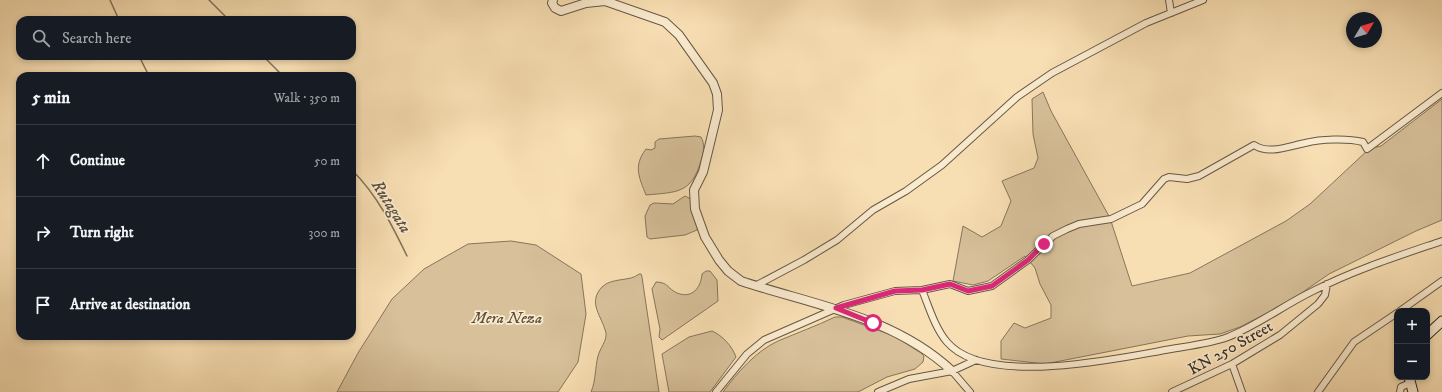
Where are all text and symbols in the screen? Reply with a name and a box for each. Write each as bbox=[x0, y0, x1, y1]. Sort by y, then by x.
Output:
north arrow bbox=[1346, 12, 1382, 48]
search box bbox=[16, 16, 356, 60]
icon: search bbox=[30, 27, 52, 49]
text: Search here bbox=[62, 29, 131, 48]
text: 5 min bbox=[32, 87, 70, 109]
text: Walk · 350 m bbox=[273, 90, 340, 106]
icon: ahead bbox=[32, 150, 54, 172]
text: Continue bbox=[70, 151, 125, 170]
text: 50 m bbox=[314, 153, 340, 169]
water label: Rutagata bbox=[366, 175, 416, 237]
icon: right bbox=[32, 222, 54, 244]
text: Turn right bbox=[70, 223, 133, 242]
text: 300 m bbox=[309, 225, 340, 241]
route end bbox=[1035, 235, 1053, 253]
icon: arrive bbox=[32, 294, 54, 316]
text: Arrive at destination bbox=[70, 295, 190, 314]
park label: Mera Neza bbox=[471, 308, 542, 328]
map controls bbox=[1394, 308, 1430, 380]
button: + bbox=[1394, 308, 1430, 344]
route start bbox=[864, 314, 882, 332]
street label: KN 250 Street bbox=[1185, 316, 1276, 379]
button: − bbox=[1394, 344, 1430, 380]

